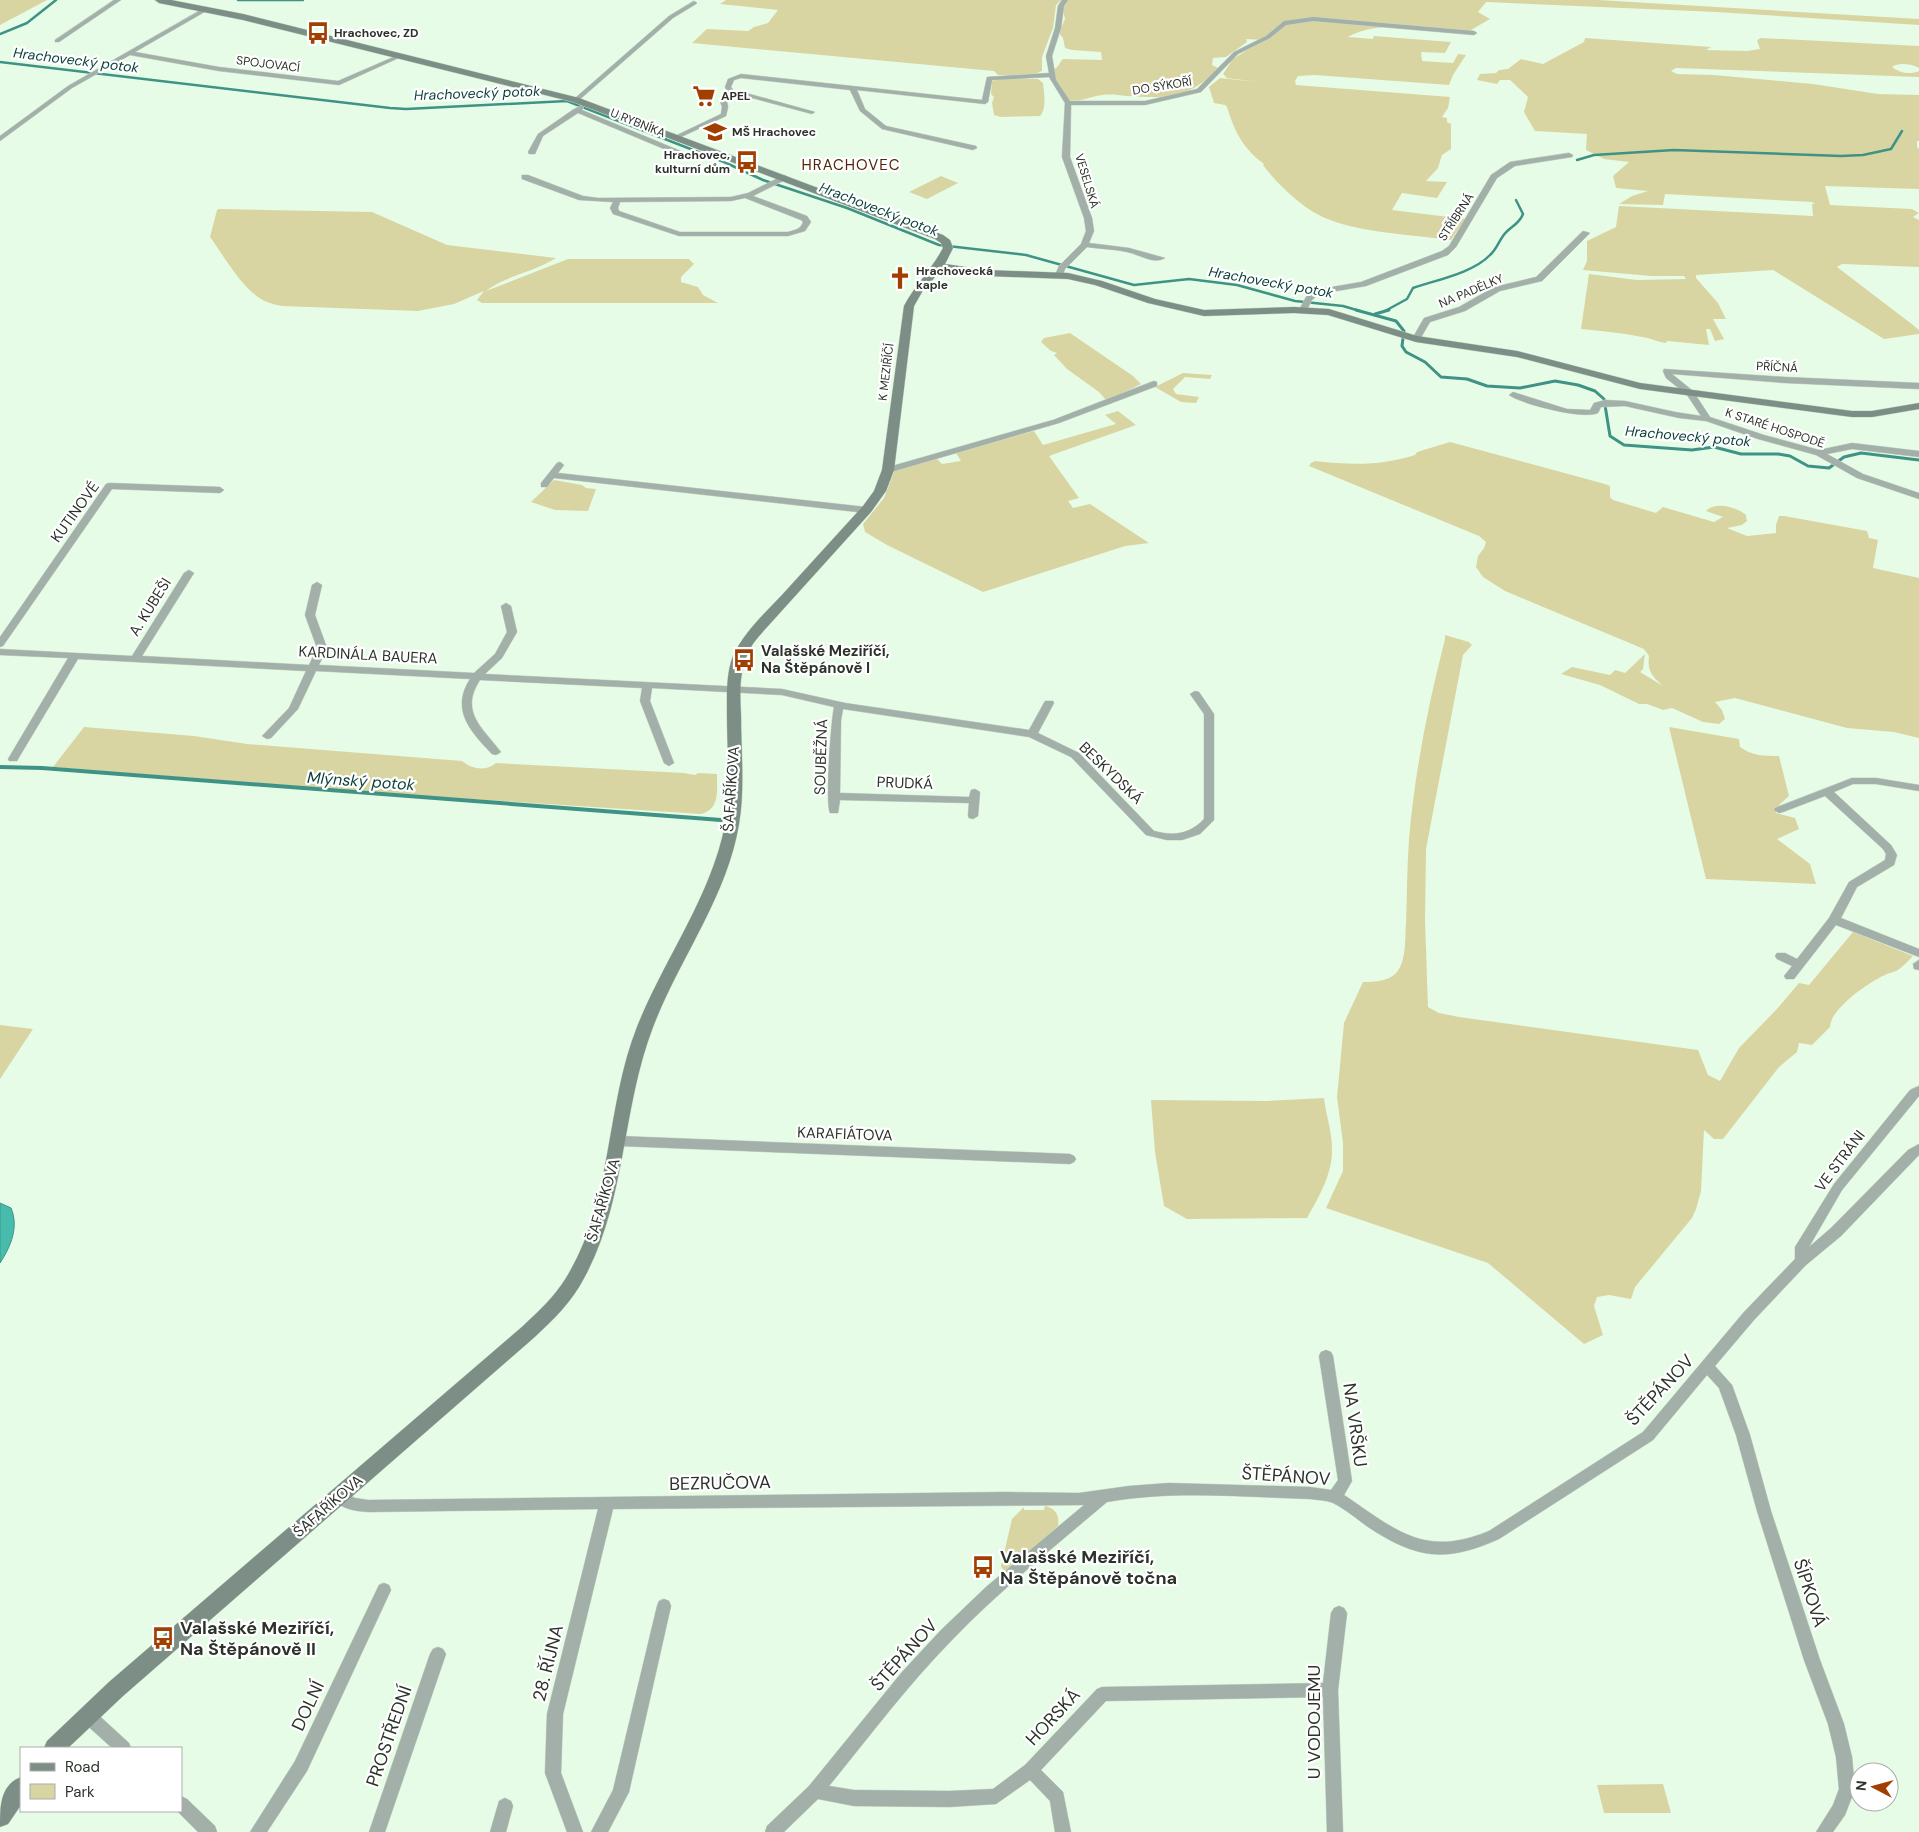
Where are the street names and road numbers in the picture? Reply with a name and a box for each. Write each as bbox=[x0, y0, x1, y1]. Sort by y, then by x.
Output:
street label: SPOJOVACÍ bbox=[235, 52, 301, 76]
street label: DO SÝKOŘÍ bbox=[1131, 73, 1193, 99]
street label: U RYBNÍKA bbox=[608, 105, 668, 141]
street label: VESELSKÁ bbox=[1071, 152, 1103, 210]
street label: STŘÍBRNÁ bbox=[1435, 190, 1477, 244]
street label: NA PADĚLKY bbox=[1436, 270, 1506, 312]
street label: K MEZIŘÍČÍ bbox=[875, 342, 897, 402]
street label: PŘÍČNÁ bbox=[1756, 358, 1798, 376]
street label: K STARÉ HOSPODĚ bbox=[1723, 404, 1827, 452]
street label: KUTINOVÉ bbox=[46, 478, 104, 546]
street label: A. KUBEŠI bbox=[124, 574, 176, 640]
street label: KARDINÁLA BAUERA bbox=[298, 641, 438, 669]
street label: SOUBĚŽNÁ bbox=[810, 719, 832, 795]
street label: BESKYDSKÁ bbox=[1075, 738, 1147, 809]
street label: ŠAFAŘÍKOVA bbox=[718, 745, 744, 833]
street label: PRUDKÁ bbox=[876, 772, 934, 794]
street label: KARAFIÁTOVA bbox=[797, 1122, 893, 1146]
street label: VE STRÁNI bbox=[1810, 1126, 1870, 1196]
street label: ŠAFAŘÍKOVA bbox=[582, 1156, 624, 1244]
street label: ŠTĚPÁNOV bbox=[1621, 1349, 1699, 1431]
street label: NA VRŠKU bbox=[1337, 1381, 1373, 1469]
street label: ŠTĚPÁNOV bbox=[1241, 1461, 1331, 1491]
street label: ŠAFAŘÍKOVA bbox=[289, 1470, 367, 1542]
street label: BEZRUČOVA bbox=[669, 1470, 771, 1496]
street label: ŠÍPKOVÁ bbox=[1788, 1556, 1832, 1630]
street label: ŠTĚPÁNOV bbox=[865, 1614, 943, 1696]
street label: 28. ŘÍJNA bbox=[527, 1622, 569, 1704]
street label: U VODOJEMU bbox=[1302, 1665, 1326, 1779]
street label: DOLNÍ bbox=[286, 1676, 330, 1735]
street label: PROSTŘEDNÍ bbox=[361, 1682, 418, 1790]
street label: HORSKÁ bbox=[1020, 1683, 1086, 1751]

